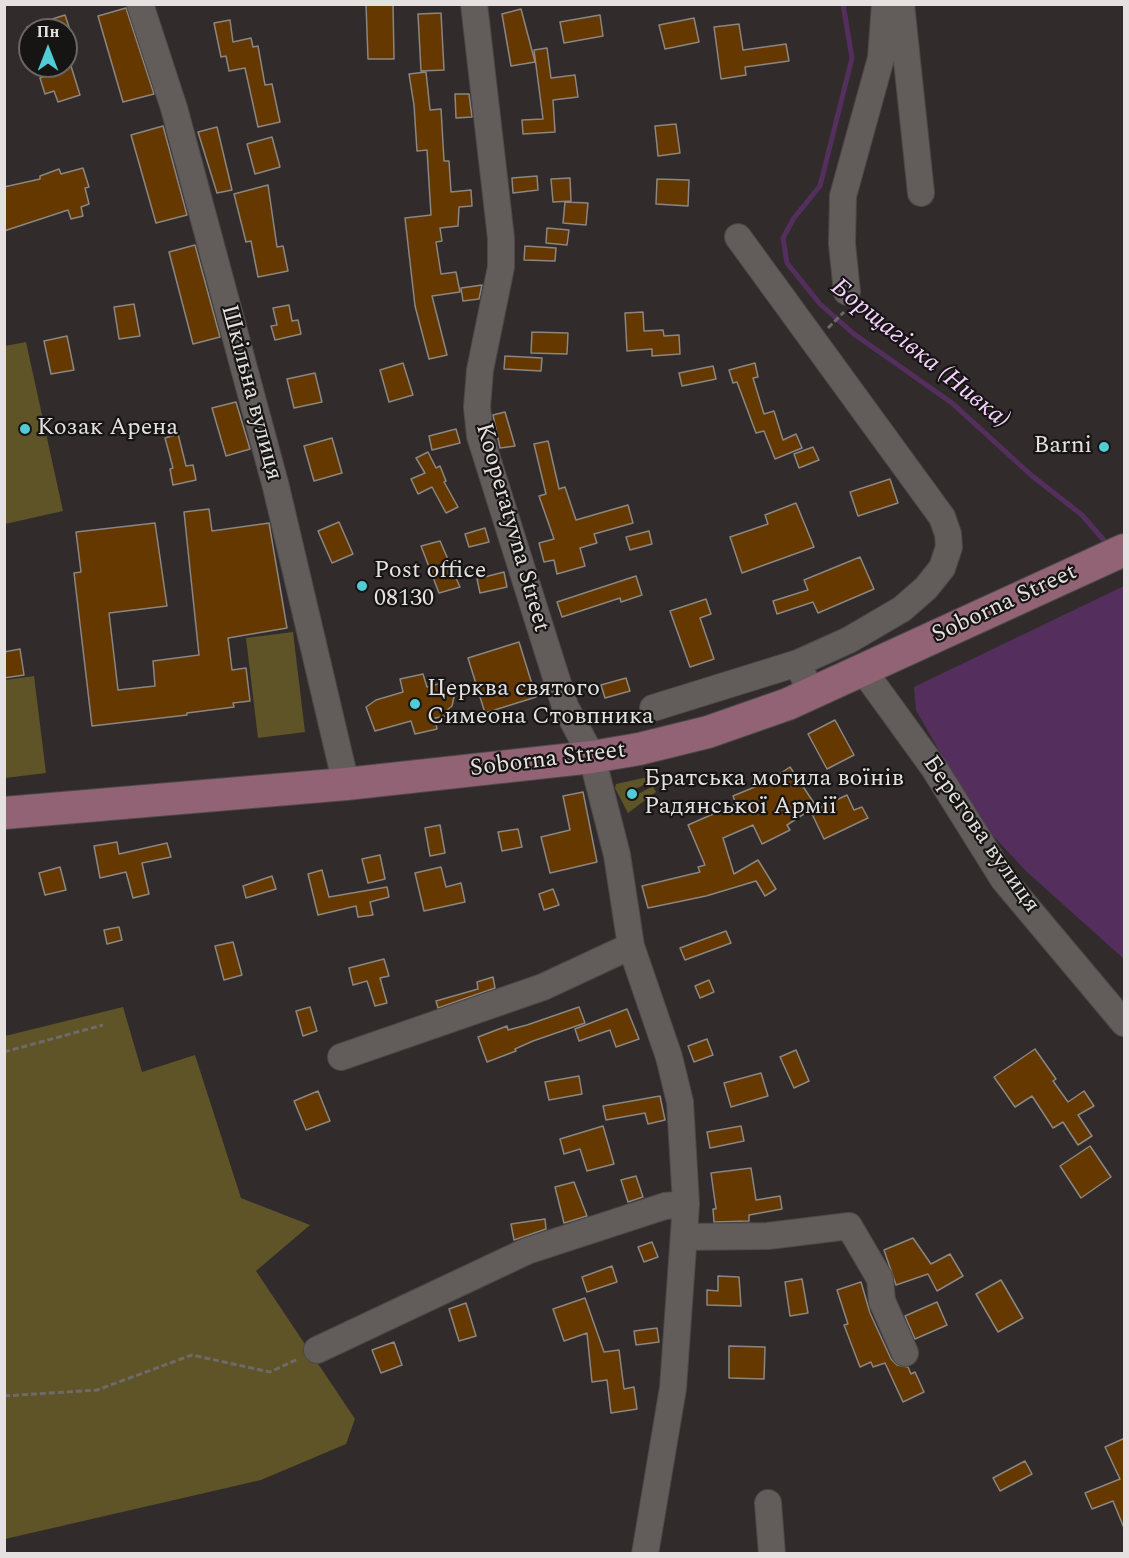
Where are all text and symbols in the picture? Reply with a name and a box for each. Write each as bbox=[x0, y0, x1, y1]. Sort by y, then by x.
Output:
north arrow bbox=[18, 18, 78, 78]
text: Пн bbox=[36, 20, 60, 44]
water label: Борщагівка (Нивка) bbox=[823, 273, 1015, 437]
street label: Шкільна вулиця bbox=[213, 302, 287, 484]
place label: Козак Арена bbox=[37, 415, 178, 443]
street label: Kooperatyvna Street bbox=[467, 420, 555, 636]
marker: Козак Арена bbox=[18, 422, 32, 436]
place label: Barni bbox=[1034, 433, 1092, 461]
marker: Barni bbox=[1097, 440, 1111, 454]
place label: Post office 08130 bbox=[374, 558, 486, 614]
street label: Soborna Street bbox=[928, 559, 1082, 651]
marker: Post office 08130 bbox=[355, 579, 369, 593]
place label: Церква святого Симеона Стовпника bbox=[427, 676, 654, 732]
marker: Церква святого Симеона Стовпника bbox=[408, 697, 422, 711]
street label: Soborna Street bbox=[468, 737, 628, 785]
street label: Берегова вулиця bbox=[915, 751, 1045, 919]
place label: Братська могила воїнів Радянської Армії bbox=[644, 766, 904, 822]
marker: Братська могила воїнів Радянської Армії bbox=[625, 787, 639, 801]

